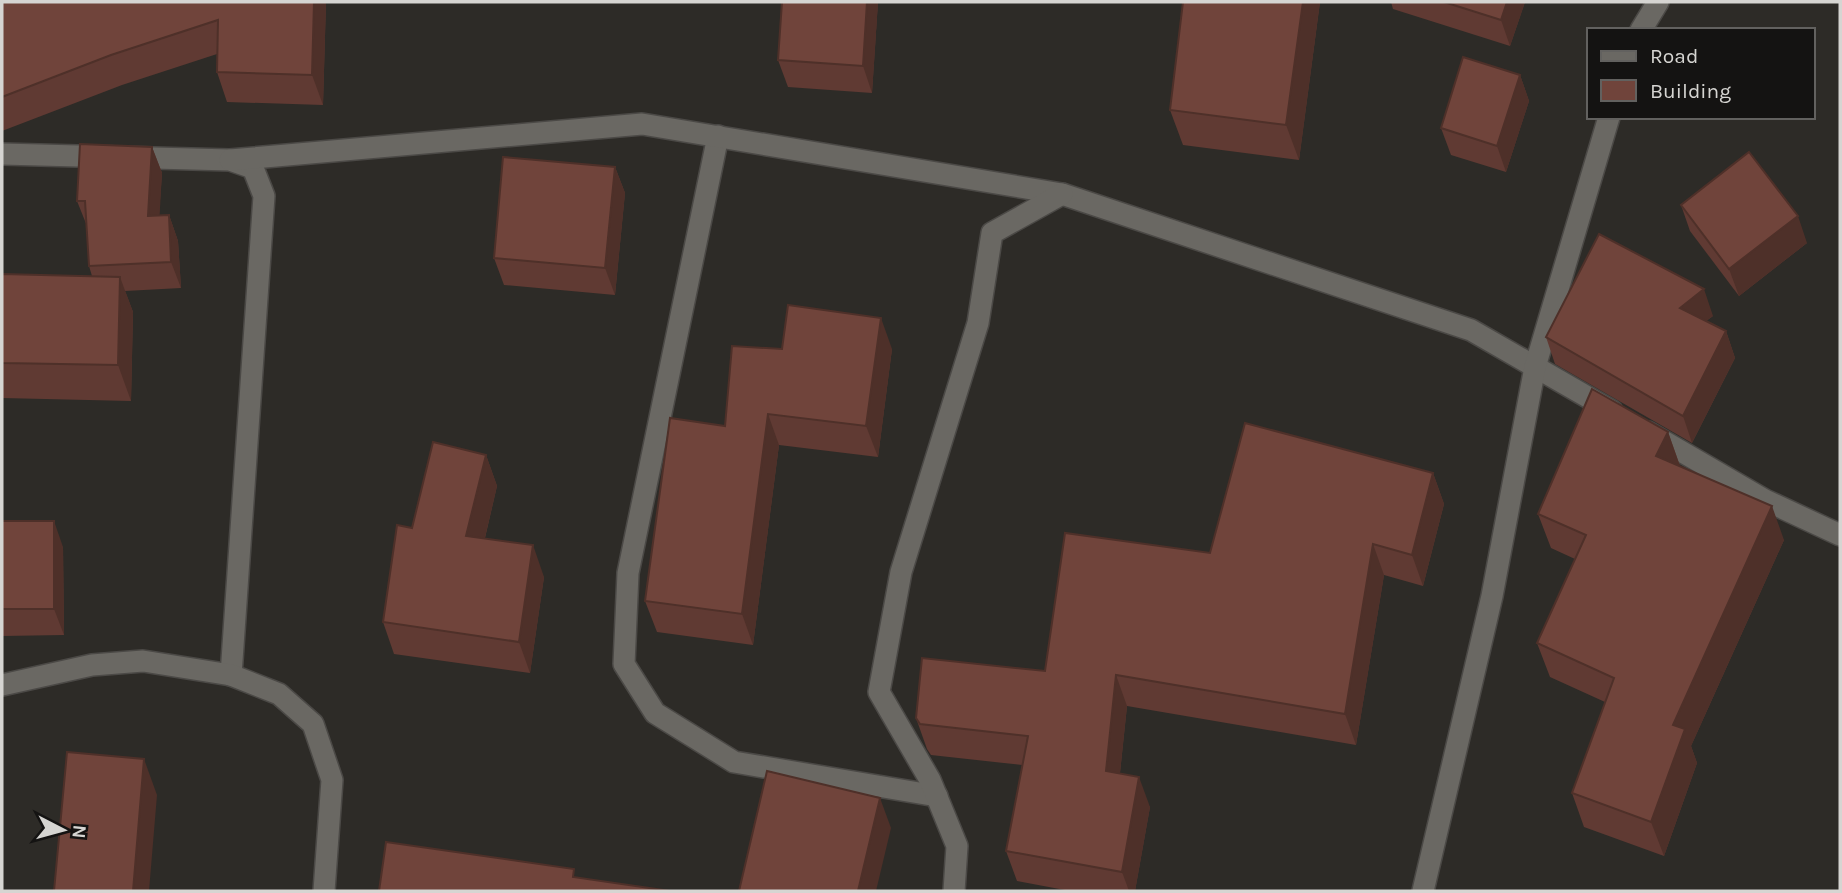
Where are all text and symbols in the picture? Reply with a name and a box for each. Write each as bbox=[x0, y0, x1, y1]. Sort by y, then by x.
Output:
legend bbox=[1587, 28, 1814, 119]
text: Road bbox=[1650, 44, 1698, 68]
text: Building bbox=[1650, 79, 1731, 103]
north arrow bbox=[28, 795, 98, 865]
text: N bbox=[67, 824, 91, 840]

